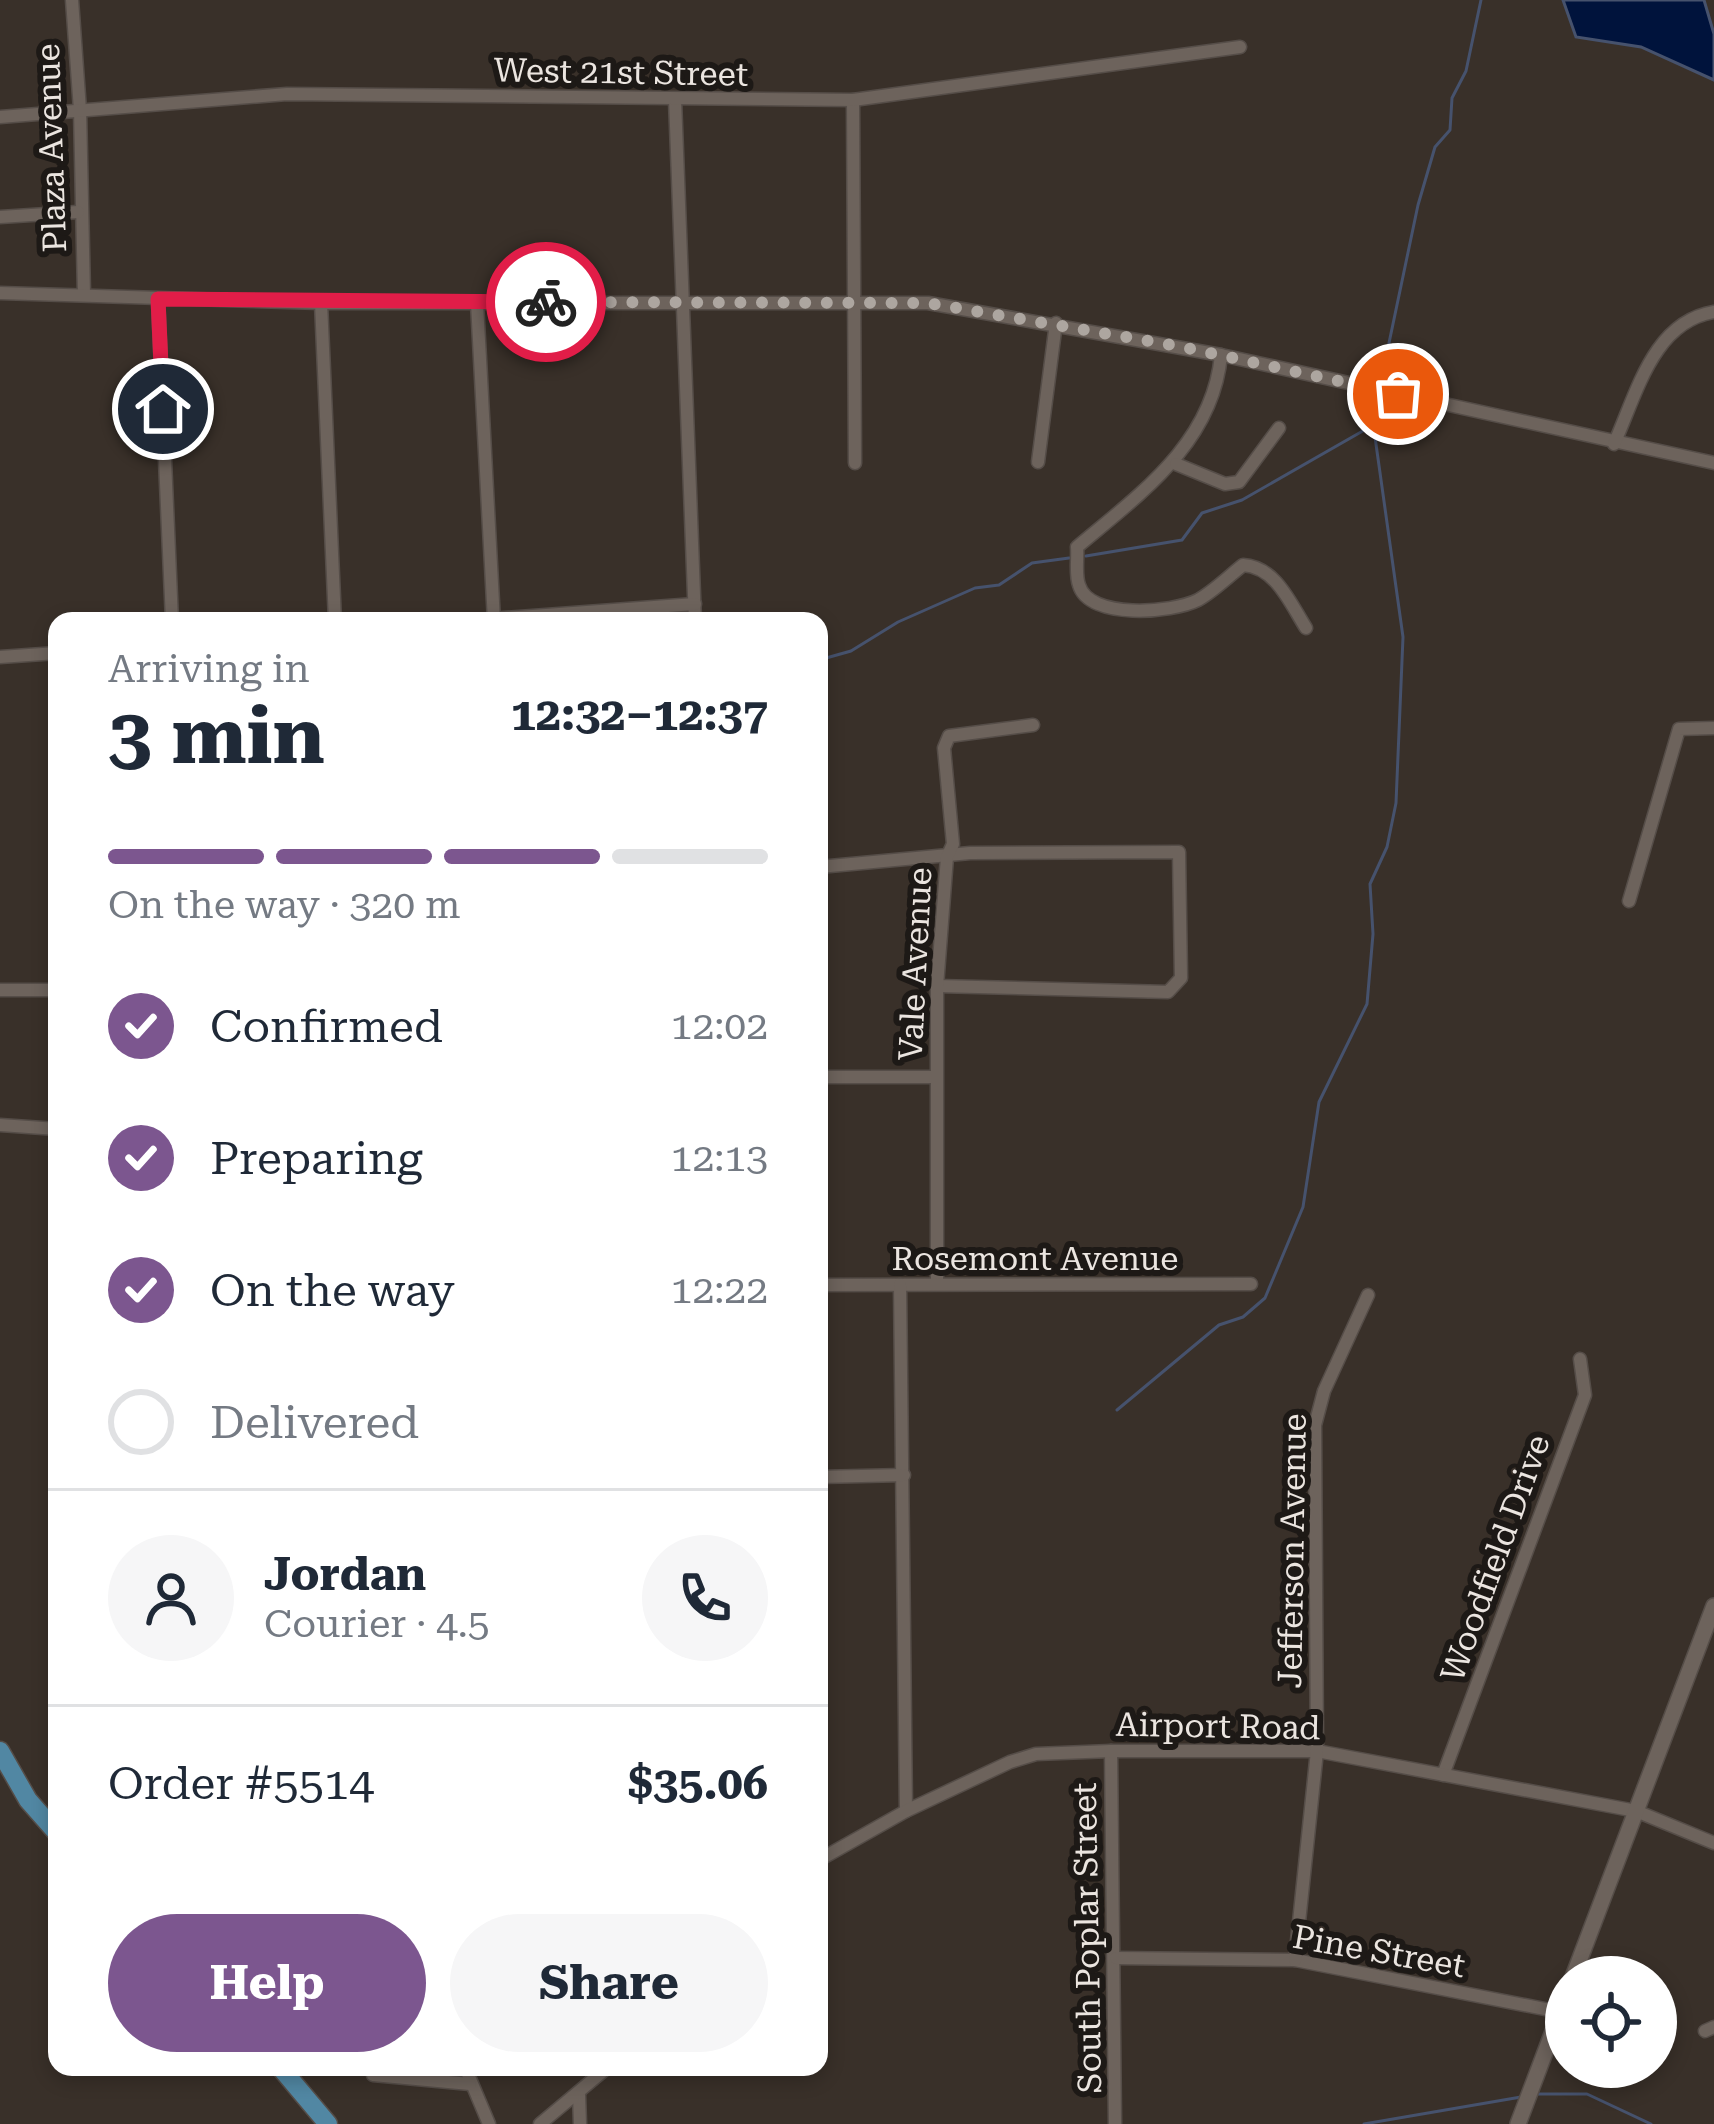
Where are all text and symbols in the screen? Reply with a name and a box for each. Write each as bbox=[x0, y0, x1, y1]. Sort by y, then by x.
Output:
street label: Plaza Avenue bbox=[28, 43, 74, 253]
street label: West 21st Street bbox=[493, 50, 749, 94]
courier bbox=[486, 242, 606, 362]
icon: bike bbox=[513, 269, 579, 335]
pin bbox=[1347, 343, 1449, 445]
pin bbox=[112, 358, 214, 460]
icon: bag bbox=[1365, 361, 1431, 427]
icon: home bbox=[130, 376, 196, 442]
text: Arriving in bbox=[108, 646, 310, 692]
text: 12:32–12:37 bbox=[511, 688, 768, 741]
text: 3 min bbox=[108, 691, 325, 782]
street label: Vale Avenue bbox=[890, 866, 940, 1062]
text: On the way · 320 m bbox=[108, 882, 460, 928]
icon: check bbox=[108, 993, 174, 1059]
text: Confirmed bbox=[210, 1000, 443, 1053]
text: 12:02 bbox=[671, 1003, 768, 1049]
icon: check bbox=[108, 1125, 174, 1191]
text: Preparing bbox=[210, 1132, 423, 1185]
text: 12:13 bbox=[671, 1135, 768, 1181]
street label: Rosemont Avenue bbox=[892, 1239, 1178, 1278]
icon: check bbox=[108, 1257, 174, 1323]
text: On the way bbox=[210, 1264, 455, 1317]
text: 12:22 bbox=[671, 1267, 768, 1313]
text: Delivered bbox=[210, 1396, 419, 1449]
street label: Jefferson Avenue bbox=[1270, 1413, 1314, 1689]
street label: Woodfield Drive bbox=[1432, 1429, 1558, 1687]
button: person bbox=[108, 1535, 234, 1661]
button: phone bbox=[642, 1535, 768, 1661]
text: Jordan bbox=[264, 1548, 426, 1601]
text: Courier · 4.5 bbox=[264, 1601, 490, 1647]
street label: Airport Road bbox=[1115, 1705, 1321, 1747]
text: Order #5514 bbox=[108, 1757, 374, 1810]
text: $35.06 bbox=[628, 1757, 768, 1810]
street label: South Poplar Street bbox=[1065, 1782, 1109, 2094]
button: Help bbox=[108, 1914, 426, 2052]
button: Share bbox=[450, 1914, 768, 2052]
street label: Pine Street bbox=[1290, 1917, 1468, 1985]
map controls bbox=[1545, 1956, 1677, 2088]
button: locate bbox=[1545, 1956, 1677, 2088]

